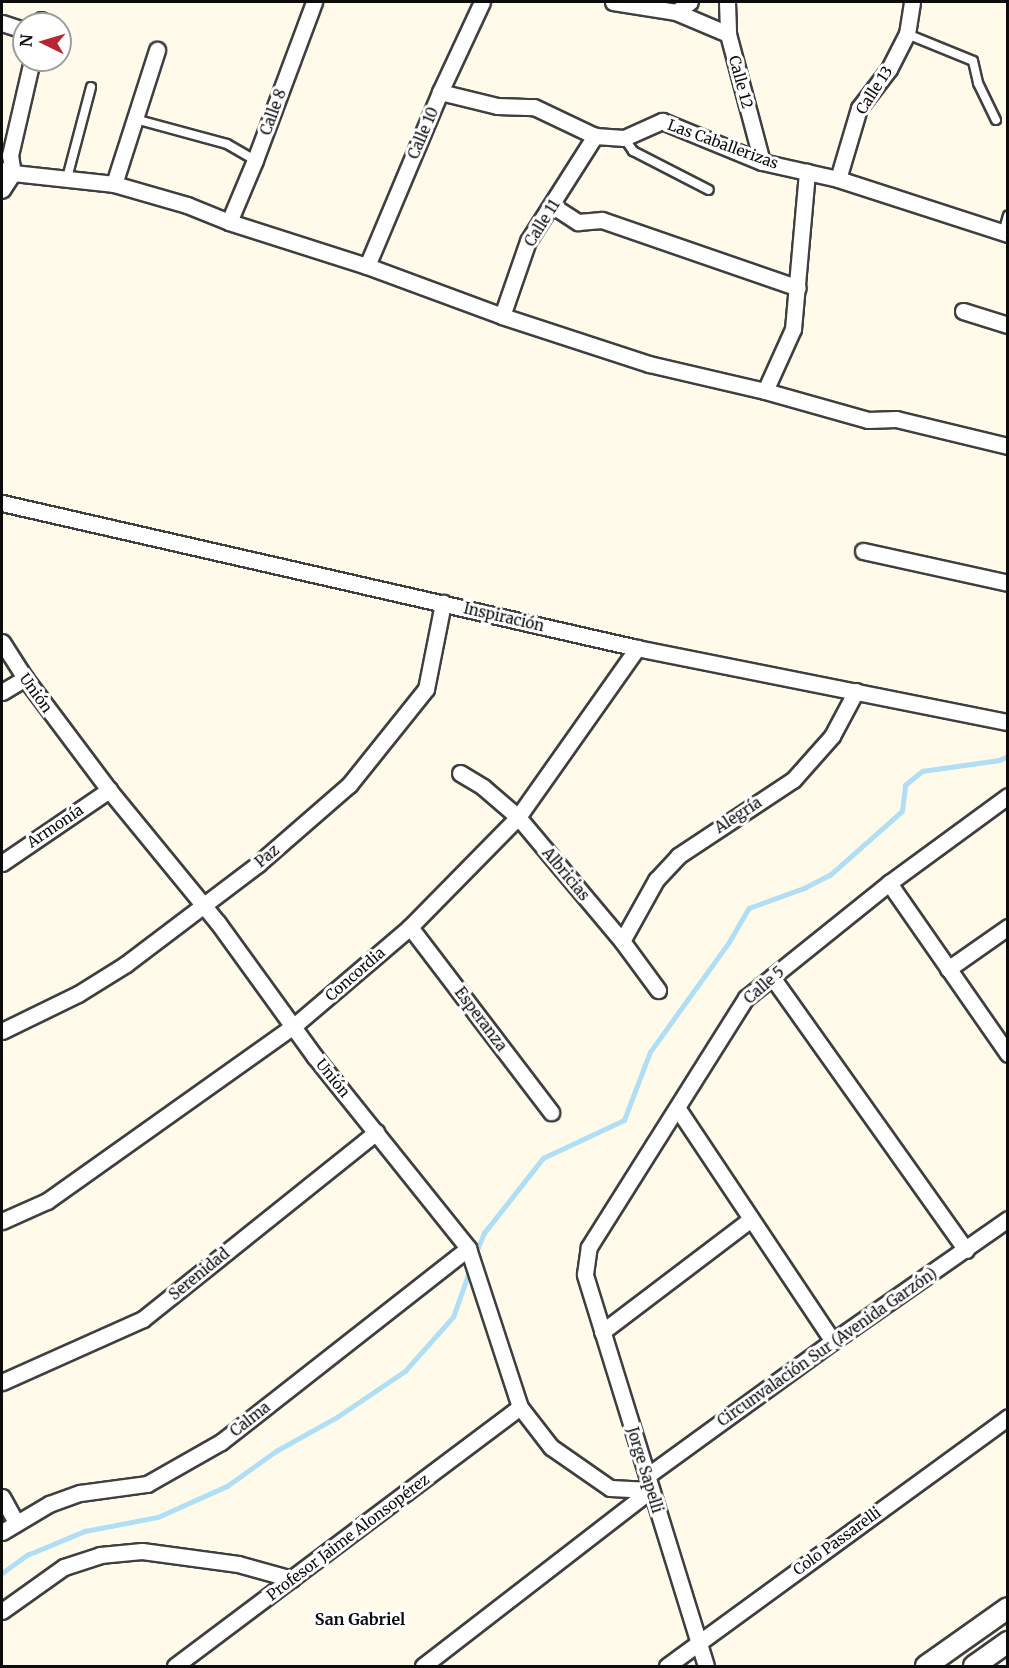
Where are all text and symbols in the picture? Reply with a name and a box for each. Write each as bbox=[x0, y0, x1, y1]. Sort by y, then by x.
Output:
north arrow bbox=[12, 12, 72, 72]
text: N bbox=[16, 33, 37, 48]
street label: Calle 12 bbox=[725, 53, 757, 111]
street label: Calle 13 bbox=[852, 63, 896, 117]
street label: Calle 8 bbox=[256, 87, 290, 137]
street label: Calle 10 bbox=[404, 104, 442, 162]
street label: Las Caballerizas bbox=[665, 116, 781, 172]
street label: Calle 11 bbox=[521, 196, 563, 250]
street label: Inspiración bbox=[462, 599, 546, 635]
street label: Unión bbox=[16, 670, 56, 716]
street label: Alegría bbox=[711, 793, 765, 837]
street label: Armonía bbox=[24, 801, 86, 851]
street label: Paz bbox=[251, 841, 283, 871]
street label: Albricias bbox=[539, 844, 593, 904]
street label: Concordia bbox=[322, 943, 388, 1005]
street label: Calle 5 bbox=[740, 963, 788, 1007]
street label: Esperanza bbox=[451, 983, 511, 1055]
street label: Unión bbox=[312, 1055, 354, 1101]
street label: Serenidad bbox=[165, 1244, 233, 1304]
street label: Circunvalación Sur (Avenida Garzón) bbox=[714, 1264, 940, 1430]
street label: Calma bbox=[226, 1398, 274, 1440]
street label: Jorge Sapelli bbox=[623, 1425, 667, 1515]
street label: Profesor Jaime Alonsopérez bbox=[263, 1470, 433, 1604]
street label: Colo Passarelli bbox=[790, 1503, 884, 1579]
district label: San Gabriel bbox=[315, 1609, 405, 1629]

